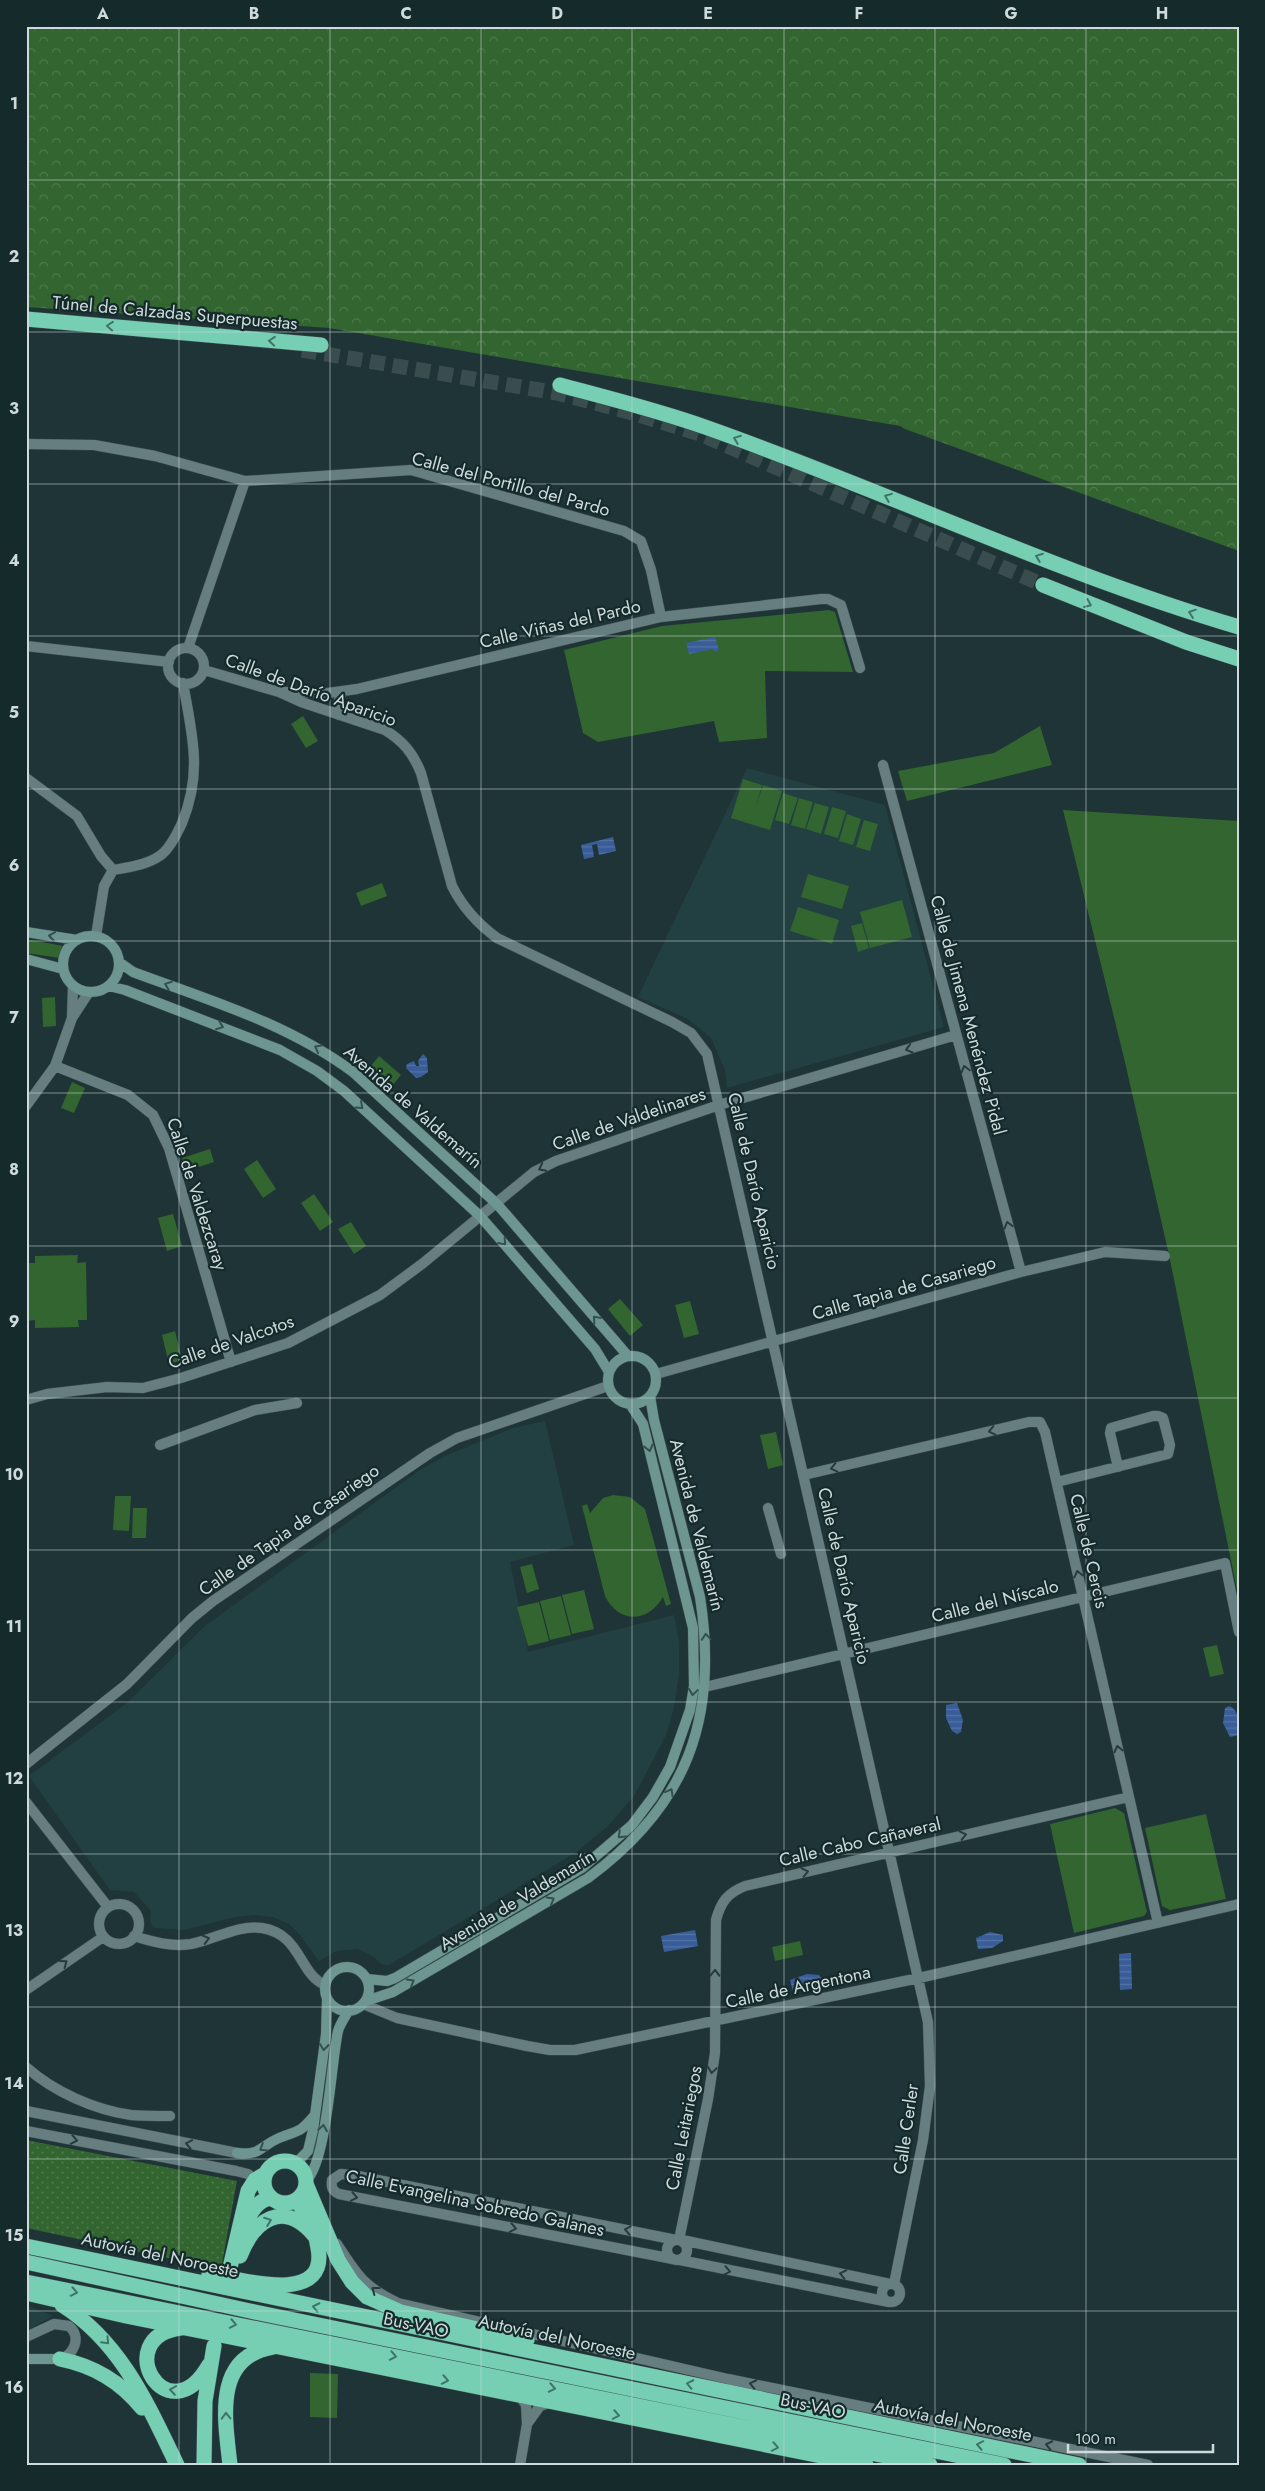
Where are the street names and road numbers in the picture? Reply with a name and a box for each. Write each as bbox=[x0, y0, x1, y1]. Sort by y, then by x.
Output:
street label: Túnel de Calzadas Superpuestas bbox=[51, 289, 299, 337]
street label: Calle del Portillo del Pardo bbox=[409, 445, 613, 523]
street label: Calle Viñas del Pardo bbox=[477, 593, 643, 655]
street label: Calle de Darío Aparicio bbox=[222, 647, 400, 733]
street label: Calle de Jimena Menéndez Pidal bbox=[923, 892, 1013, 1138]
street label: Avenida de Valdemarín bbox=[338, 1039, 488, 1175]
street label: Calle de Valdelinares bbox=[549, 1081, 709, 1157]
street label: Calle de Darío Aparicio bbox=[721, 1090, 787, 1272]
street label: Calle de Valdezcaray bbox=[160, 1114, 234, 1274]
street label: Calle Tapia de Casariego bbox=[809, 1249, 999, 1327]
street label: Calle de Valcotos bbox=[165, 1308, 297, 1376]
street label: Avenida de Valdemarín bbox=[663, 1436, 731, 1614]
street label: Calle de Tapia de Casariego bbox=[193, 1458, 385, 1602]
street label: Calle de Darío Aparicio bbox=[811, 1485, 877, 1667]
street label: Calle de Cercis bbox=[1063, 1491, 1115, 1611]
street label: Calle del Níscalo bbox=[929, 1573, 1061, 1629]
street label: Calle Cabo Cañaveral bbox=[777, 1811, 943, 1873]
street label: Avenida de Valdemarín bbox=[435, 1843, 599, 1957]
street label: Calle de Argentona bbox=[723, 1959, 873, 2015]
street label: Calle Leitariegos bbox=[659, 2063, 709, 2193]
street label: Calle Cerler bbox=[887, 2081, 925, 2176]
street label: Calle Evangelina Sobredo Galanes bbox=[343, 2163, 607, 2243]
street label: Autovía del Noroeste bbox=[79, 2226, 241, 2284]
street label: Bus-VAO bbox=[381, 2305, 451, 2345]
street label: Autovía del Noroeste bbox=[476, 2308, 638, 2366]
street label: Bus-VAO bbox=[778, 2386, 848, 2426]
street label: Autovía del Noroeste bbox=[872, 2392, 1034, 2448]

